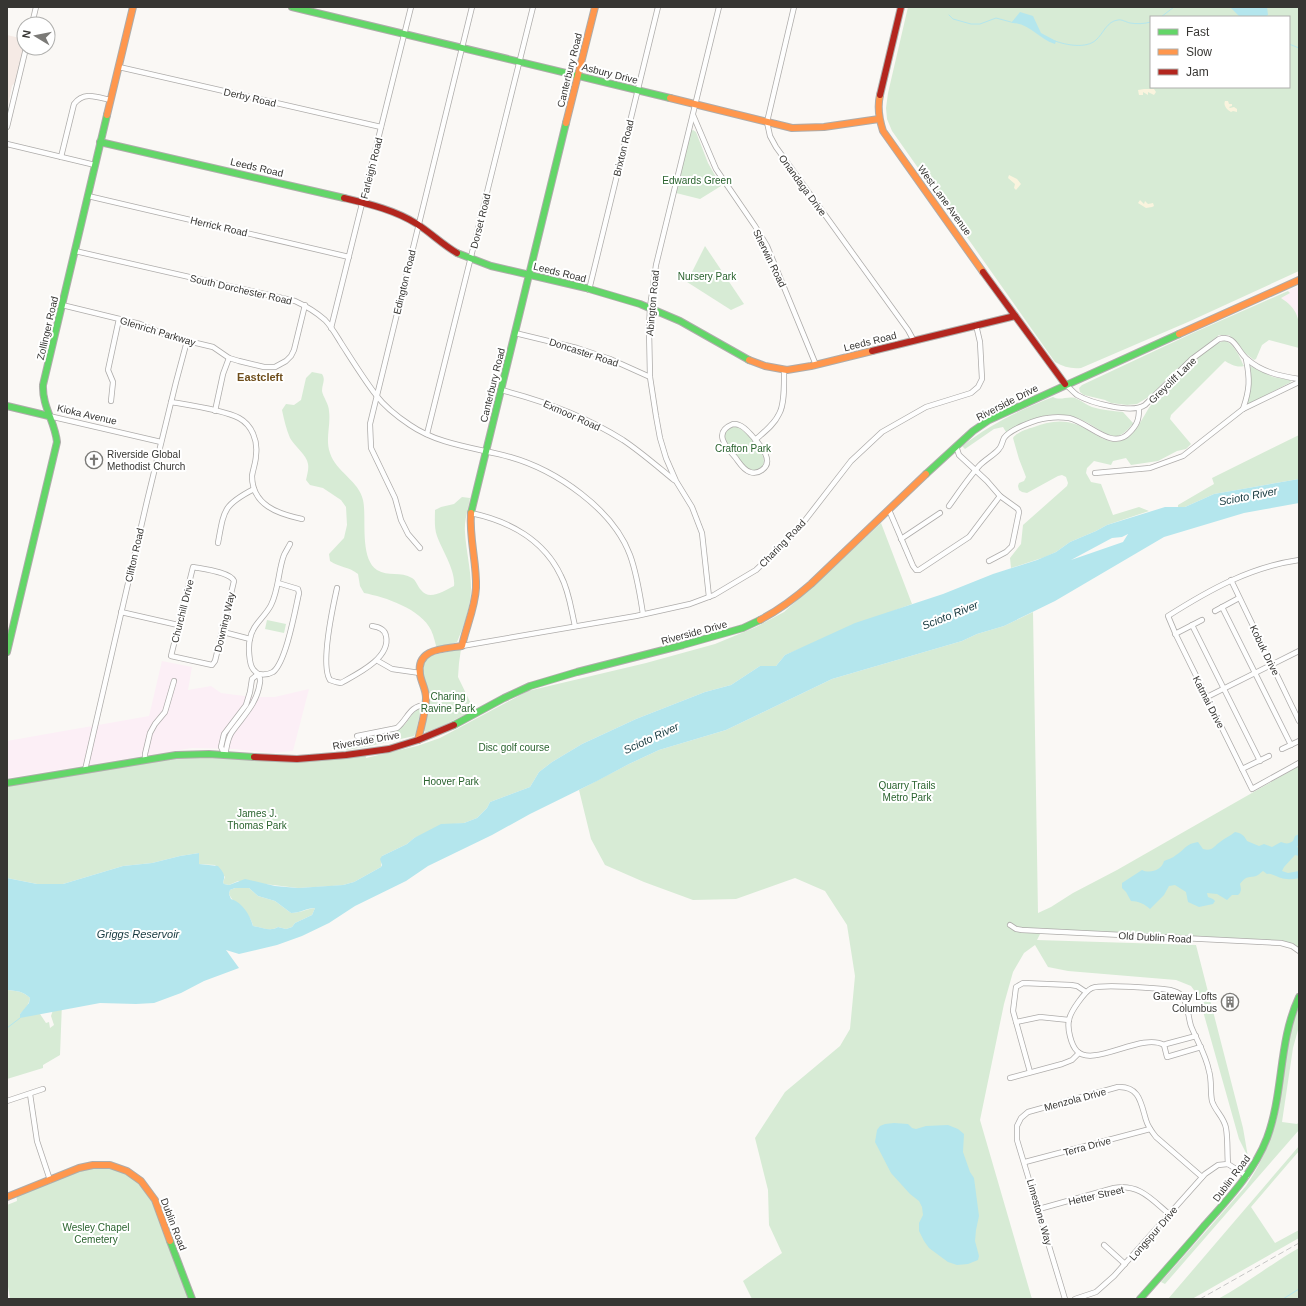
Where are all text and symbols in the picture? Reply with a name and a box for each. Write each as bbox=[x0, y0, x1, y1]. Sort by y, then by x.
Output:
north arrow bbox=[16, 16, 56, 56]
legend bbox=[1150, 16, 1290, 88]
text: Fast bbox=[1186, 25, 1210, 39]
text: N bbox=[20, 29, 33, 39]
street label: Canterbury Road bbox=[555, 32, 584, 108]
text: Slow bbox=[1186, 45, 1212, 59]
street label: Asbury Drive bbox=[581, 61, 639, 86]
text: Jam bbox=[1186, 65, 1209, 79]
street label: Derby Road bbox=[223, 86, 277, 109]
street label: Brixton Road bbox=[611, 119, 636, 177]
street label: Farleigh Road bbox=[359, 136, 384, 200]
street label: Onandaga Drive bbox=[777, 153, 829, 218]
street label: Leeds Road bbox=[229, 156, 284, 179]
street label: West Lane Avenue bbox=[916, 163, 974, 238]
park label: Edwards Green bbox=[662, 175, 732, 186]
street label: Dorset Road bbox=[468, 193, 493, 250]
street label: Herrick Road bbox=[189, 215, 249, 238]
street label: Sherwin Road bbox=[751, 228, 788, 289]
street label: Edington Road bbox=[391, 249, 418, 316]
street label: Leeds Road bbox=[532, 261, 587, 284]
street label: Abington Road bbox=[644, 270, 661, 336]
park label: Nursery Park bbox=[678, 271, 737, 282]
street label: South Dorchester Road bbox=[189, 272, 293, 307]
street label: Zollinger Road bbox=[35, 295, 60, 361]
street label: Glenrich Parkway bbox=[119, 315, 197, 348]
street label: Leeds Road bbox=[843, 330, 898, 353]
street label: Doncaster Road bbox=[548, 336, 620, 369]
street label: Canterbury Road bbox=[478, 347, 507, 423]
street label: Greycliff Lane bbox=[1146, 355, 1199, 406]
district label: Eastcleft bbox=[237, 371, 283, 383]
street label: Riverside Drive bbox=[975, 382, 1040, 423]
street label: Exmoor Road bbox=[542, 398, 602, 433]
street label: Kioka Avenue bbox=[56, 402, 118, 427]
park label: Crafton Park bbox=[715, 443, 772, 454]
place label: Riverside Global Methodist Church bbox=[107, 449, 185, 472]
church icon: Riverside Global Methodist Church bbox=[84, 450, 104, 470]
water label: Scioto River bbox=[1218, 484, 1280, 508]
street label: Charing Road bbox=[757, 517, 808, 569]
street label: Clifton Road bbox=[123, 527, 146, 583]
street label: Churchill Drive bbox=[169, 578, 196, 644]
street label: Downing Way bbox=[212, 591, 237, 653]
water label: Scioto River bbox=[920, 598, 981, 632]
street label: Riverside Drive bbox=[660, 618, 729, 647]
street label: Kobuk Drive bbox=[1248, 623, 1282, 678]
street label: Katmai Drive bbox=[1191, 674, 1227, 731]
park label: Charing Ravine Park bbox=[421, 691, 476, 714]
water label: Scioto River bbox=[622, 719, 682, 756]
street label: Riverside Drive bbox=[332, 729, 401, 752]
park label: Disc golf course bbox=[478, 742, 550, 753]
park label: Hoover Park bbox=[423, 776, 480, 787]
park label: Quarry Trails Metro Park bbox=[878, 780, 936, 803]
park label: James J. Thomas Park bbox=[227, 808, 288, 831]
water label: Griggs Reservoir bbox=[97, 928, 181, 940]
street label: Old Dublin Road bbox=[1118, 930, 1192, 945]
place label: Gateway Lofts Columbus bbox=[1153, 991, 1217, 1014]
building icon: Gateway Lofts Columbus bbox=[1220, 992, 1240, 1012]
street label: Menzola Drive bbox=[1043, 1086, 1108, 1113]
street label: Terra Drive bbox=[1062, 1135, 1113, 1158]
street label: Dublin Road bbox=[1210, 1153, 1252, 1204]
street label: Limestone Way bbox=[1025, 1178, 1054, 1247]
street label: Hetter Street bbox=[1067, 1184, 1125, 1207]
street label: Dublin Road bbox=[159, 1197, 189, 1252]
street label: Longspur Drive bbox=[1127, 1204, 1180, 1263]
park label: Wesley Chapel Cemetery bbox=[62, 1222, 130, 1245]

